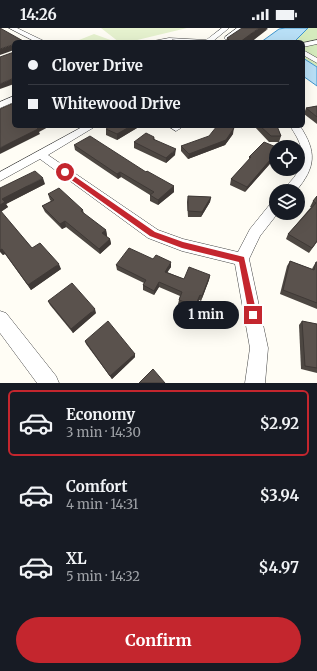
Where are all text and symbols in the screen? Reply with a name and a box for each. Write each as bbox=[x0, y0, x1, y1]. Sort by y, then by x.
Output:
text: 14:26 bbox=[20, 5, 57, 24]
text: Clover Drive bbox=[52, 56, 143, 75]
text: Whitewood Drive bbox=[52, 94, 181, 113]
map controls bbox=[269, 140, 305, 220]
button: locate bbox=[269, 140, 305, 176]
route start bbox=[56, 163, 74, 181]
button: layers bbox=[269, 184, 305, 220]
callout: 1 min bbox=[173, 301, 239, 329]
text: 1 min bbox=[188, 306, 224, 323]
route end bbox=[244, 306, 262, 324]
icon: car bbox=[18, 405, 54, 441]
text: Economy bbox=[66, 405, 135, 424]
text: $2.92 bbox=[260, 414, 299, 433]
text: 3 min · 14:30 bbox=[66, 424, 141, 441]
icon: car bbox=[18, 477, 54, 513]
text: Comfort bbox=[66, 477, 127, 496]
text: $3.94 bbox=[260, 486, 299, 505]
text: 4 min · 14:31 bbox=[66, 496, 139, 513]
icon: car bbox=[18, 549, 54, 585]
text: XL bbox=[66, 549, 87, 568]
text: $4.97 bbox=[259, 558, 299, 577]
text: 5 min · 14:32 bbox=[66, 568, 140, 585]
button: Confirm bbox=[16, 617, 301, 663]

